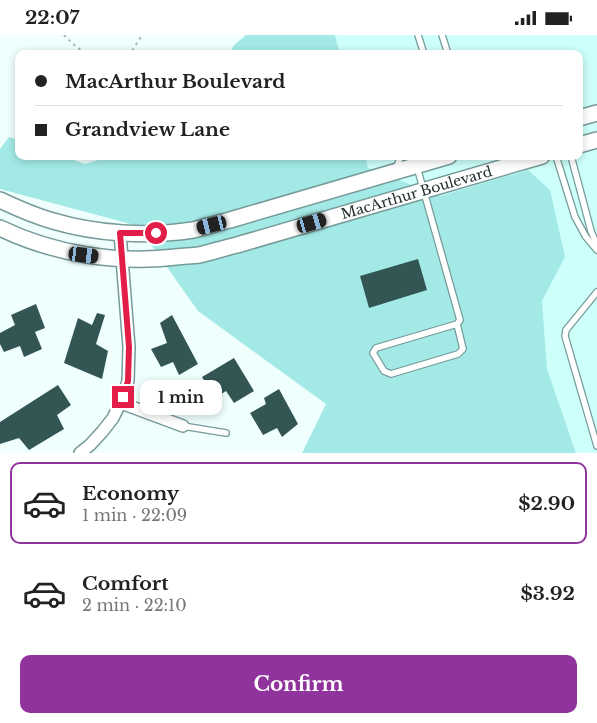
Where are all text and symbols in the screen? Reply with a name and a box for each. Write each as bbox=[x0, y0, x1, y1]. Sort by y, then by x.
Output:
text: 22:07 bbox=[25, 6, 79, 29]
text: MacArthur Boulevard bbox=[65, 70, 286, 93]
text: Grandview Lane bbox=[65, 118, 230, 141]
street label: MacArthur Boulevard bbox=[339, 162, 495, 223]
car bbox=[295, 212, 328, 234]
car bbox=[195, 214, 228, 236]
route start bbox=[145, 222, 167, 244]
car bbox=[68, 246, 99, 264]
callout: 1 min bbox=[140, 379, 223, 415]
route end bbox=[112, 386, 134, 408]
text: 1 min bbox=[158, 387, 204, 407]
icon: car bbox=[22, 481, 67, 526]
text: Economy bbox=[82, 482, 179, 505]
text: $2.90 bbox=[518, 492, 575, 515]
text: 1 min · 22:09 bbox=[82, 505, 187, 525]
icon: car bbox=[22, 571, 67, 616]
text: Comfort bbox=[82, 572, 169, 595]
text: $3.92 bbox=[521, 582, 575, 605]
text: 2 min · 22:10 bbox=[82, 595, 187, 615]
button: Confirm bbox=[20, 655, 577, 713]

